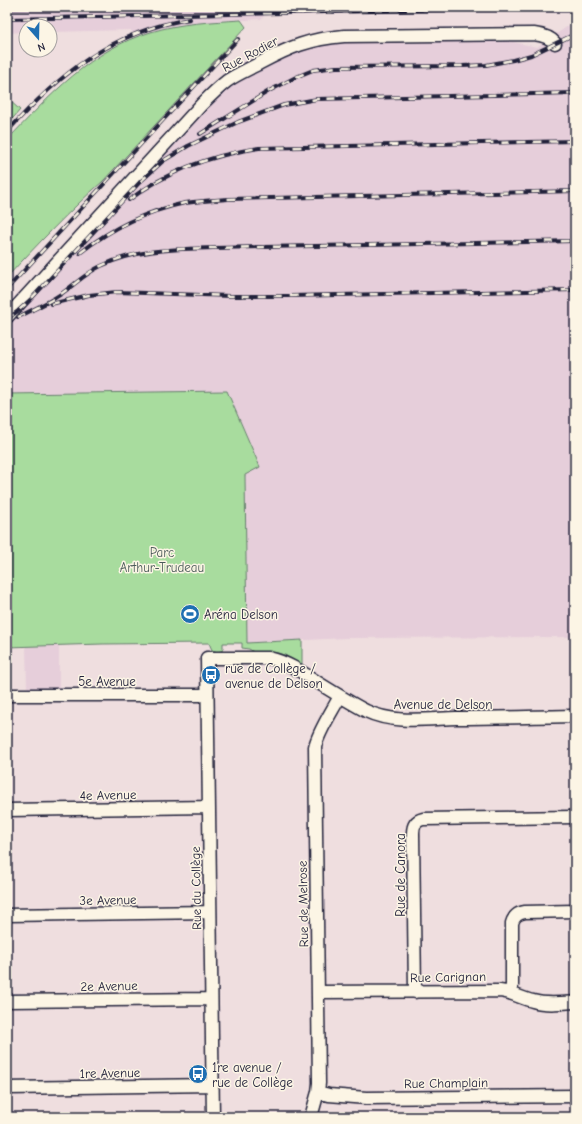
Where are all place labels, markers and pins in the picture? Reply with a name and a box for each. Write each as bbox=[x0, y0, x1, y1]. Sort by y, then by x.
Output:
sports icon: Aréna Delson bbox=[179, 603, 201, 625]
place label: Aréna Delson bbox=[204, 607, 278, 622]
place label: rue de Collège / avenue de Delson bbox=[225, 661, 323, 691]
bus stop icon: rue de Collège / avenue de Delson bbox=[200, 664, 222, 686]
place label: 1re avenue / rue de Collège bbox=[212, 1060, 293, 1090]
bus stop icon: 1re avenue / rue de Collège bbox=[187, 1063, 209, 1085]

